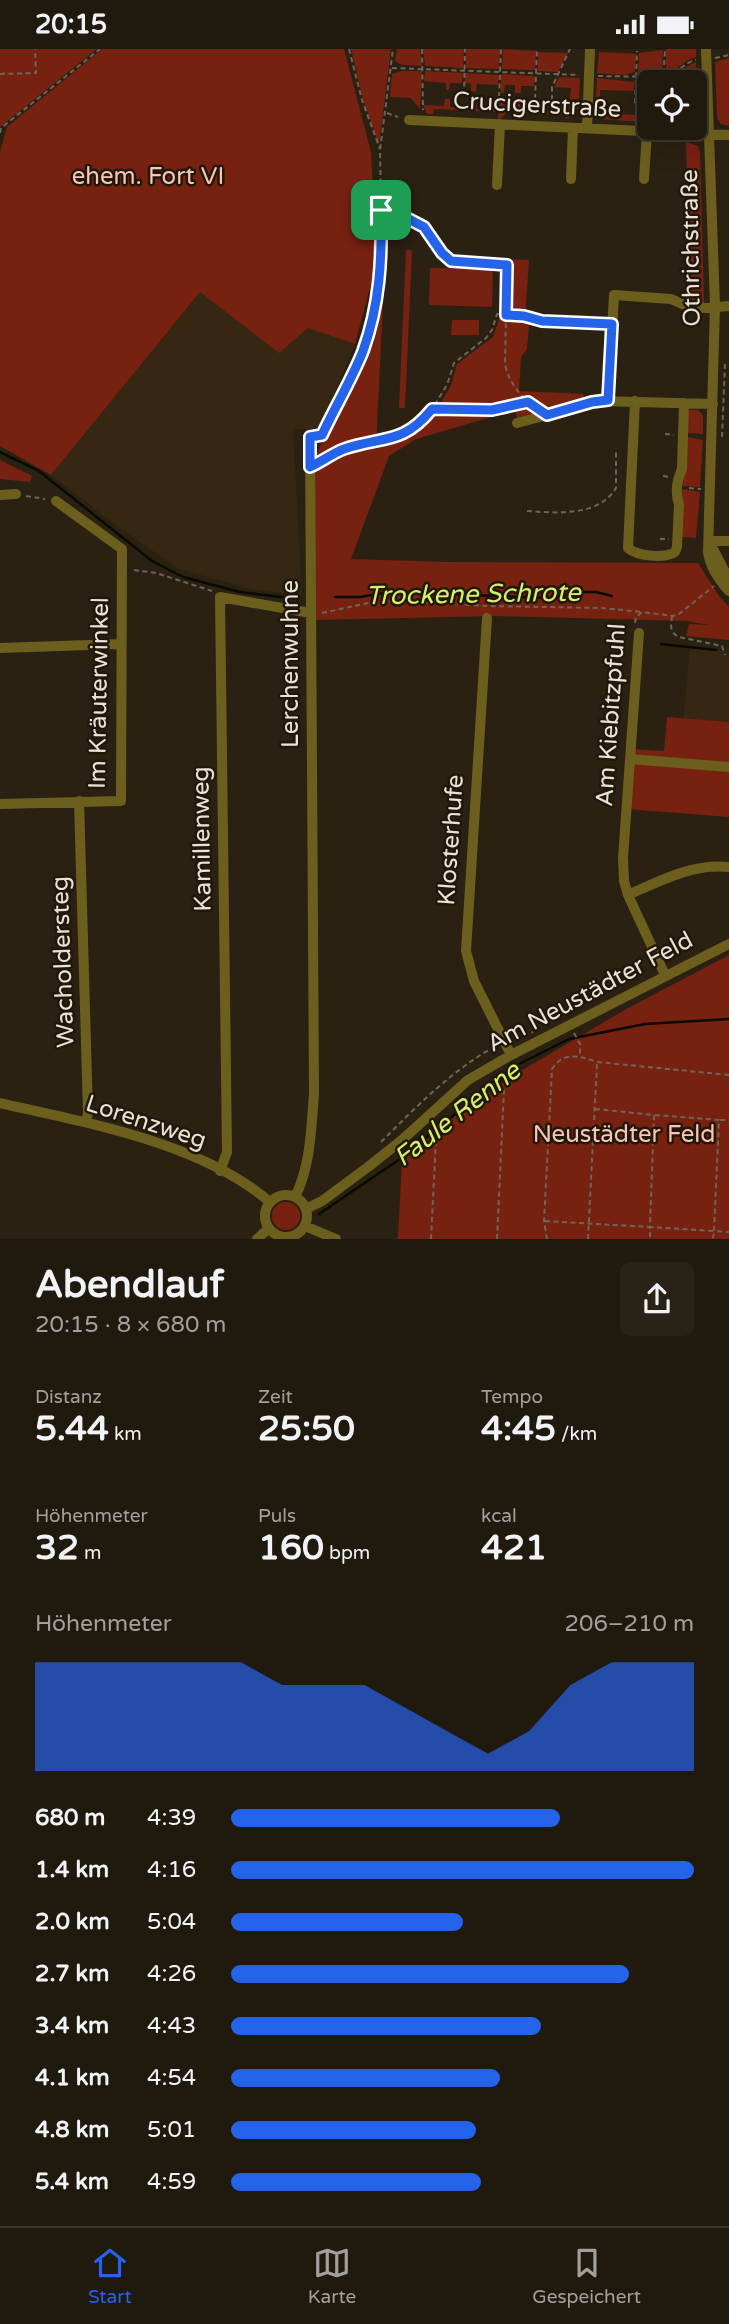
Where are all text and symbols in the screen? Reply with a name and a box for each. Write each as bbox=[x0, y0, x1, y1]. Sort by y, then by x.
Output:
text: 20:15 bbox=[35, 9, 107, 40]
map controls bbox=[637, 70, 707, 140]
button: locate bbox=[637, 70, 707, 140]
street label: Crucigerstraße bbox=[452, 86, 622, 124]
park label: ehem. Fort VI bbox=[72, 162, 224, 191]
street label: Othrichstraße bbox=[675, 169, 707, 327]
pin bbox=[351, 180, 411, 240]
icon: arrive bbox=[362, 191, 400, 229]
water label: Trockene Schrote bbox=[365, 577, 582, 611]
street label: Lerchenwuhne bbox=[276, 580, 305, 748]
street label: Im Kräuterwinkel bbox=[83, 597, 115, 789]
street label: Am Kiebitzpfuhl bbox=[590, 623, 632, 807]
street label: Kamillenweg bbox=[186, 766, 218, 912]
street label: Klosterhufe bbox=[432, 774, 470, 906]
street label: Wacholdersteg bbox=[46, 876, 80, 1048]
street label: Am Neustädter Feld bbox=[482, 926, 698, 1058]
water label: Faule Renne bbox=[388, 1054, 527, 1173]
street label: Lorenzweg bbox=[82, 1089, 210, 1155]
park label: Neustädter Feld bbox=[533, 1120, 715, 1149]
text: Abendlauf bbox=[35, 1262, 224, 1308]
button: share bbox=[620, 1262, 694, 1336]
text: 20:15 · 8 × 680 m bbox=[35, 1311, 226, 1339]
text: Distanz bbox=[35, 1386, 102, 1408]
text: Zeit bbox=[258, 1386, 293, 1408]
text: Tempo bbox=[481, 1386, 543, 1408]
text: 5.44 bbox=[35, 1408, 109, 1450]
text: 25:50 bbox=[258, 1408, 355, 1450]
text: 4:45 bbox=[481, 1408, 556, 1450]
text: km bbox=[109, 1423, 142, 1445]
text: /km bbox=[556, 1423, 597, 1445]
text: Höhenmeter bbox=[35, 1505, 148, 1527]
text: Puls bbox=[258, 1505, 296, 1527]
text: kcal bbox=[481, 1505, 517, 1527]
text: 32 bbox=[35, 1527, 79, 1569]
text: 160 bbox=[258, 1527, 324, 1569]
text: 421 bbox=[481, 1527, 547, 1569]
text: m bbox=[79, 1542, 101, 1564]
text: bpm bbox=[324, 1542, 370, 1564]
text: Höhenmeter bbox=[35, 1610, 172, 1638]
text: 206–210 m bbox=[565, 1610, 694, 1638]
text: 680 m bbox=[35, 1804, 105, 1832]
text: 4:39 bbox=[147, 1804, 196, 1832]
text: 1.4 km bbox=[35, 1856, 109, 1884]
text: 4:16 bbox=[147, 1856, 196, 1884]
text: 2.0 km bbox=[35, 1908, 110, 1936]
text: 5:04 bbox=[147, 1908, 196, 1936]
text: 2.7 km bbox=[35, 1960, 109, 1988]
text: 4:26 bbox=[147, 1960, 196, 1988]
text: 3.4 km bbox=[35, 2012, 109, 2040]
text: 4:43 bbox=[147, 2012, 196, 2040]
text: 4.1 km bbox=[35, 2064, 110, 2092]
text: 4:54 bbox=[147, 2064, 196, 2092]
text: 4.8 km bbox=[35, 2116, 109, 2144]
text: 5:01 bbox=[147, 2116, 196, 2144]
text: 5.4 km bbox=[35, 2168, 109, 2196]
text: 4:59 bbox=[147, 2168, 196, 2196]
tab: Start bbox=[88, 2244, 132, 2308]
tab: Karte bbox=[308, 2244, 356, 2308]
tab: Gespeichert bbox=[532, 2244, 641, 2308]

